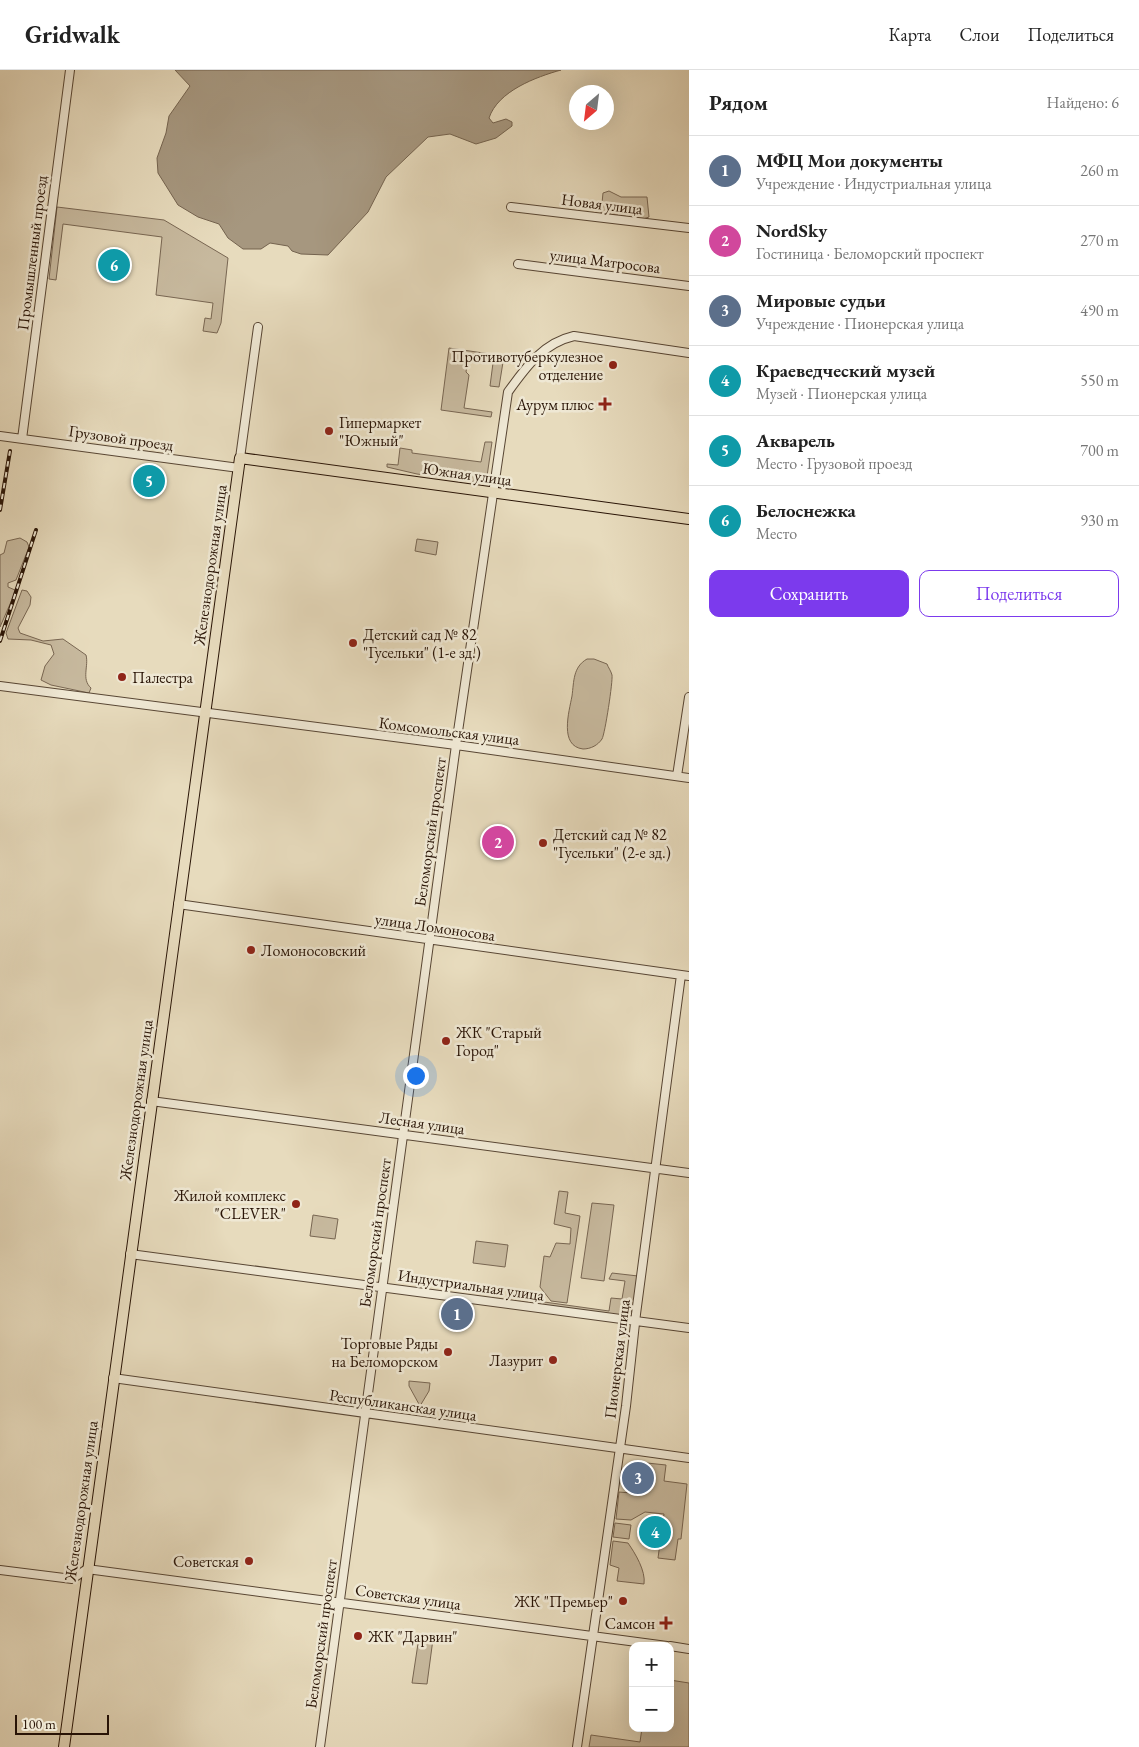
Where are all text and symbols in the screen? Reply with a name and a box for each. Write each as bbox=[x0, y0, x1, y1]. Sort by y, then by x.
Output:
text: Gridwalk bbox=[25, 19, 120, 50]
text: Карта bbox=[889, 23, 932, 46]
text: Слои bbox=[960, 23, 999, 46]
text: Поделиться bbox=[1027, 23, 1114, 46]
north arrow bbox=[569, 85, 614, 130]
text: Рядом bbox=[709, 89, 768, 116]
text: Найдено: 6 bbox=[1047, 92, 1119, 113]
text: МФЦ Мои документы bbox=[756, 148, 943, 173]
text: 1 bbox=[721, 160, 729, 181]
text: 260 m bbox=[1080, 160, 1119, 181]
text: Учреждение · Индустриальная улица bbox=[756, 173, 992, 194]
street label: Промышленный проезд bbox=[12, 174, 52, 332]
street label: Новая улица bbox=[560, 189, 644, 219]
text: NordSky bbox=[756, 218, 828, 243]
text: 2 bbox=[721, 230, 729, 251]
text: 270 m bbox=[1080, 230, 1119, 251]
text: Гостиница · Беломорский проспект bbox=[756, 243, 984, 264]
street label: улица Матросова bbox=[549, 244, 662, 278]
pin: 6 bbox=[98, 246, 130, 284]
text: Мировые судьи bbox=[756, 288, 886, 313]
text: 3 bbox=[721, 300, 729, 321]
text: 490 m bbox=[1080, 300, 1119, 321]
text: Учреждение · Пионерская улица bbox=[756, 313, 964, 334]
place label: Противотуберкулезное отделение bbox=[451, 346, 603, 385]
text: Краеведческий музей bbox=[756, 358, 935, 383]
marker: Противотуберкулезное отделение bbox=[607, 359, 619, 371]
text: 4 bbox=[721, 370, 729, 391]
text: 550 m bbox=[1080, 370, 1119, 391]
text: Музей · Пионерская улица bbox=[756, 383, 927, 404]
place label: Аурум плюс bbox=[515, 394, 594, 415]
marker: Аурум плюс bbox=[598, 397, 612, 411]
place label: Гипермаркет "Южный" bbox=[339, 412, 422, 451]
street label: Грузовой проезд bbox=[67, 420, 175, 456]
marker: Гипермаркет "Южный" bbox=[323, 425, 335, 437]
text: Акварель bbox=[756, 428, 835, 453]
text: 5 bbox=[721, 440, 729, 461]
text: 700 m bbox=[1080, 440, 1119, 461]
text: Место · Грузовой проезд bbox=[756, 453, 912, 474]
street label: Южная улица bbox=[421, 457, 514, 491]
pin: 5 bbox=[133, 462, 165, 500]
street label: Железнодорожная улица bbox=[188, 483, 232, 648]
text: Белоснежка bbox=[756, 498, 856, 523]
text: 6 bbox=[721, 510, 729, 531]
text: 930 m bbox=[1080, 510, 1119, 531]
text: Место bbox=[756, 523, 797, 544]
button: Сохранить bbox=[709, 570, 909, 617]
button: Поделиться bbox=[919, 570, 1119, 617]
place label: Детский сад № 82 "Гусельки" (1-е зд.) bbox=[363, 624, 481, 663]
marker: Детский сад № 82 "Гусельки" (1-е зд.) bbox=[347, 637, 359, 649]
place label: Палестра bbox=[132, 667, 193, 688]
marker: Палестра bbox=[116, 671, 128, 683]
street label: Комсомольская улица bbox=[378, 712, 521, 750]
street label: Беломорский проспект bbox=[409, 756, 451, 908]
pin: 2 bbox=[482, 823, 514, 861]
place label: Детский сад № 82 "Гусельки" (2-е зд.) bbox=[553, 824, 671, 863]
marker: Детский сад № 82 "Гусельки" (2-е зд.) bbox=[537, 837, 549, 849]
street label: улица Ломоносова bbox=[374, 908, 497, 946]
place label: Ломоносовский bbox=[261, 940, 367, 961]
marker: Ломоносовский bbox=[245, 944, 257, 956]
street label: Железнодорожная улица bbox=[114, 1018, 158, 1183]
place label: ЖК "Старый Город" bbox=[455, 1022, 542, 1061]
marker: ЖК "Старый Город" bbox=[440, 1035, 452, 1047]
your location bbox=[403, 1063, 429, 1089]
street label: Лесная улица bbox=[378, 1107, 467, 1139]
street label: Беломорский проспект bbox=[354, 1157, 396, 1309]
place label: Жилой комплекс "СLEVER" bbox=[173, 1185, 286, 1224]
marker: Жилой комплекс "СLEVER" bbox=[290, 1198, 302, 1210]
street label: Индустриальная улица bbox=[396, 1264, 546, 1306]
pin: 1 bbox=[441, 1295, 473, 1333]
street label: Пионерская улица bbox=[599, 1297, 635, 1420]
place label: Торговые Ряды на Беломорском bbox=[331, 1333, 438, 1372]
marker: Торговые Ряды на Беломорском bbox=[442, 1346, 454, 1358]
place label: Лазурит bbox=[489, 1350, 543, 1371]
marker: Лазурит bbox=[547, 1354, 559, 1366]
street label: Республиканская улица bbox=[328, 1384, 479, 1426]
street label: Железнодорожная улица bbox=[59, 1419, 103, 1584]
pin: 3 bbox=[622, 1459, 654, 1497]
pin: 4 bbox=[639, 1513, 671, 1551]
place label: Советская bbox=[173, 1551, 239, 1572]
marker: Советская bbox=[243, 1555, 255, 1567]
street label: Беломорский проспект bbox=[300, 1558, 342, 1710]
street label: Советская улица bbox=[354, 1579, 463, 1615]
place label: ЖК "Премьер" bbox=[513, 1591, 613, 1612]
marker: ЖК "Премьер" bbox=[617, 1595, 629, 1607]
place label: Самсон bbox=[605, 1613, 655, 1634]
marker: Самсон bbox=[659, 1616, 673, 1630]
place label: ЖК "Дарвин" bbox=[367, 1626, 458, 1647]
marker: ЖК "Дарвин" bbox=[352, 1630, 364, 1642]
map controls bbox=[629, 1642, 674, 1732]
button: + bbox=[629, 1642, 674, 1687]
button: − bbox=[629, 1687, 674, 1732]
scale bar bbox=[15, 1712, 109, 1735]
text: 100 m bbox=[22, 1715, 56, 1733]

